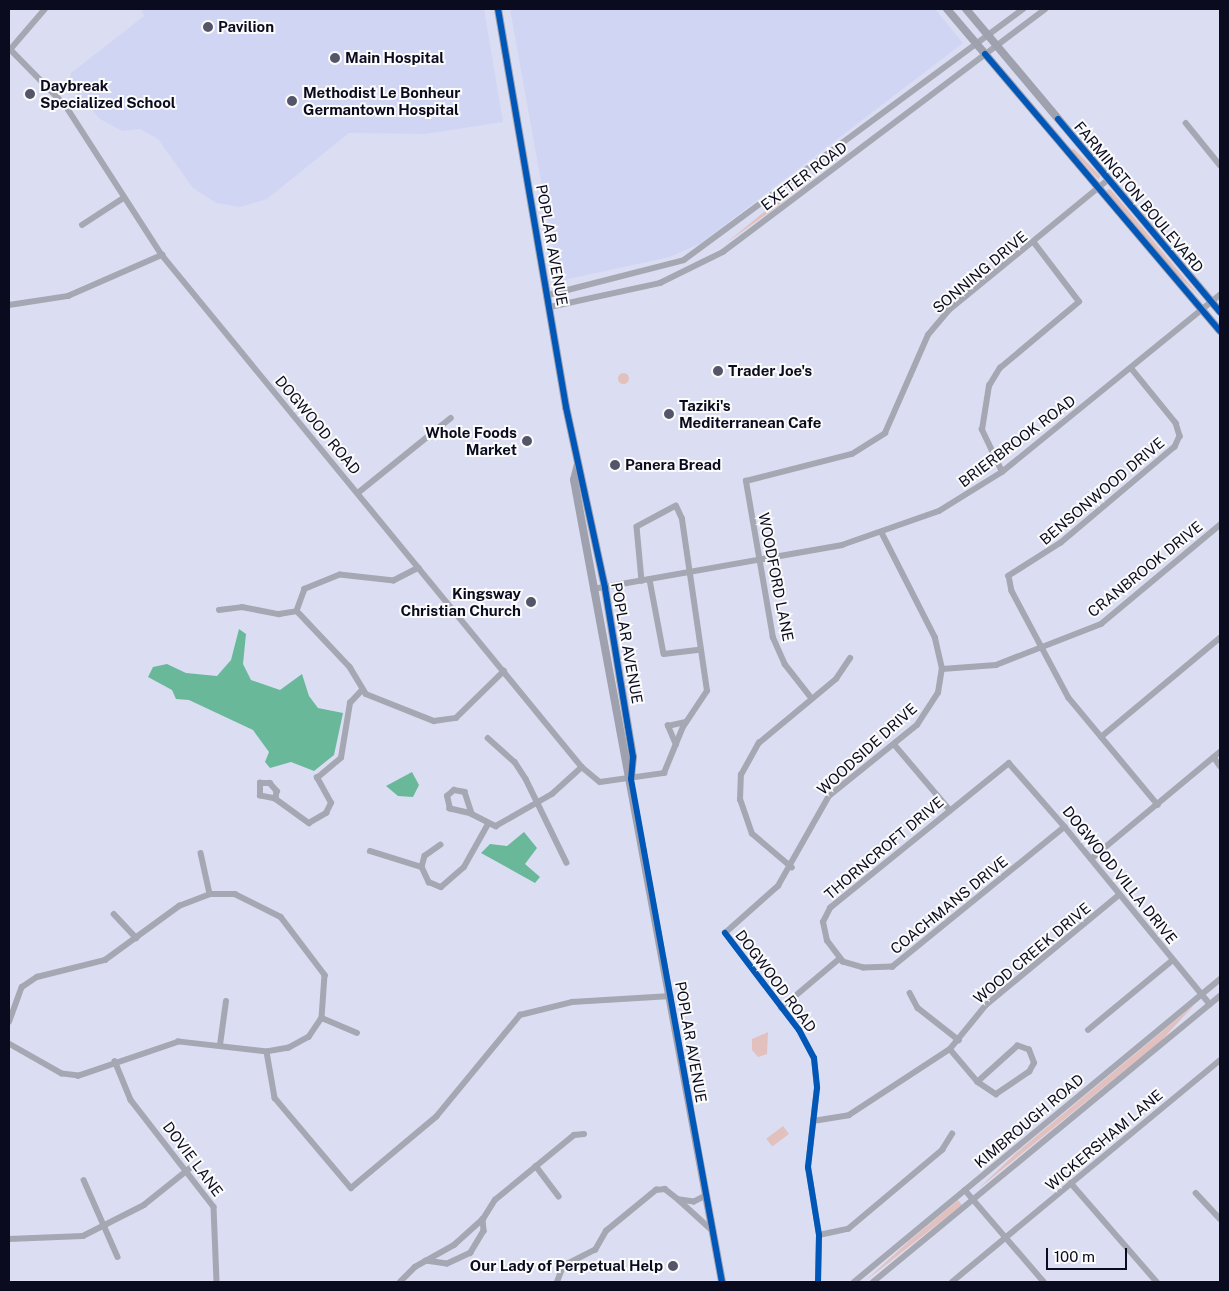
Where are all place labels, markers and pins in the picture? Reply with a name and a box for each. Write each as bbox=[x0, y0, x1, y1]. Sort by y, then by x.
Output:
place label: Pavilion bbox=[218, 18, 274, 36]
marker: Pavilion bbox=[202, 21, 214, 33]
place label: Main Hospital bbox=[345, 49, 444, 67]
marker: Main Hospital bbox=[329, 52, 341, 64]
place label: Daybreak Specialized School bbox=[40, 76, 176, 111]
place label: Methodist Le Bonheur Germantown Hospital bbox=[303, 83, 460, 118]
marker: Daybreak Specialized School bbox=[24, 88, 36, 100]
marker: Methodist Le Bonheur Germantown Hospital bbox=[285, 94, 299, 108]
place label: Trader Joe's bbox=[728, 362, 812, 380]
marker: Trader Joe's bbox=[712, 365, 724, 377]
place label: Taziki's Mediterranean Cafe bbox=[679, 396, 821, 431]
marker: Taziki's Mediterranean Cafe bbox=[663, 408, 675, 420]
place label: Whole Foods Market bbox=[425, 423, 517, 458]
marker: Whole Foods Market bbox=[521, 435, 533, 447]
place label: Panera Bread bbox=[625, 456, 721, 474]
marker: Panera Bread bbox=[609, 459, 621, 471]
place label: Kingsway Christian Church bbox=[400, 584, 521, 619]
marker: Kingsway Christian Church bbox=[525, 596, 537, 608]
place label: Our Lady of Perpetual Help bbox=[470, 1257, 663, 1275]
marker: Our Lady of Perpetual Help bbox=[667, 1260, 679, 1272]

